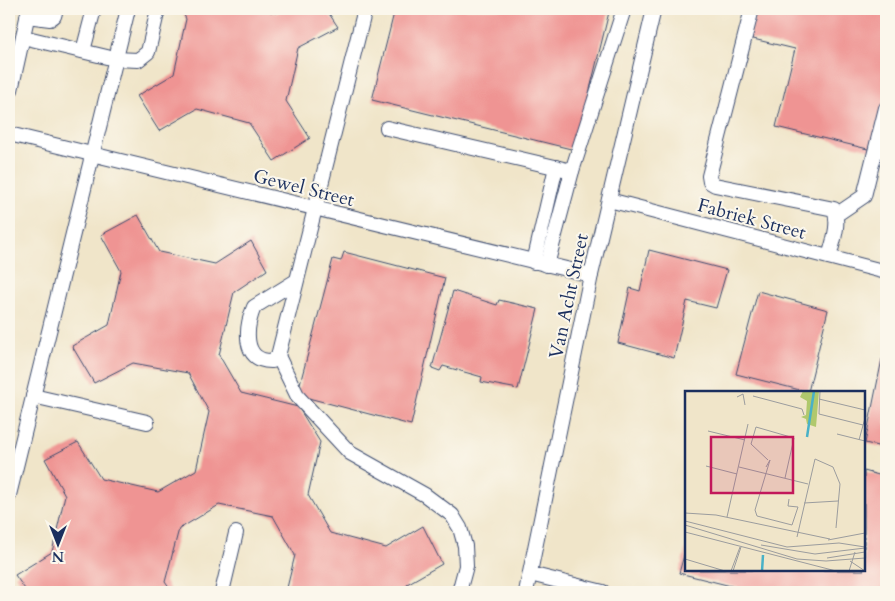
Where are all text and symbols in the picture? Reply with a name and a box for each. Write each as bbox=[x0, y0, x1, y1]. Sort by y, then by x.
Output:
street label: Gewel Street bbox=[251, 163, 357, 213]
street label: Fabriek Street bbox=[695, 192, 809, 246]
street label: Van Acht Street bbox=[543, 231, 595, 361]
inset map bbox=[685, 391, 865, 571]
north arrow bbox=[32, 518, 82, 568]
text: N bbox=[52, 547, 64, 566]

